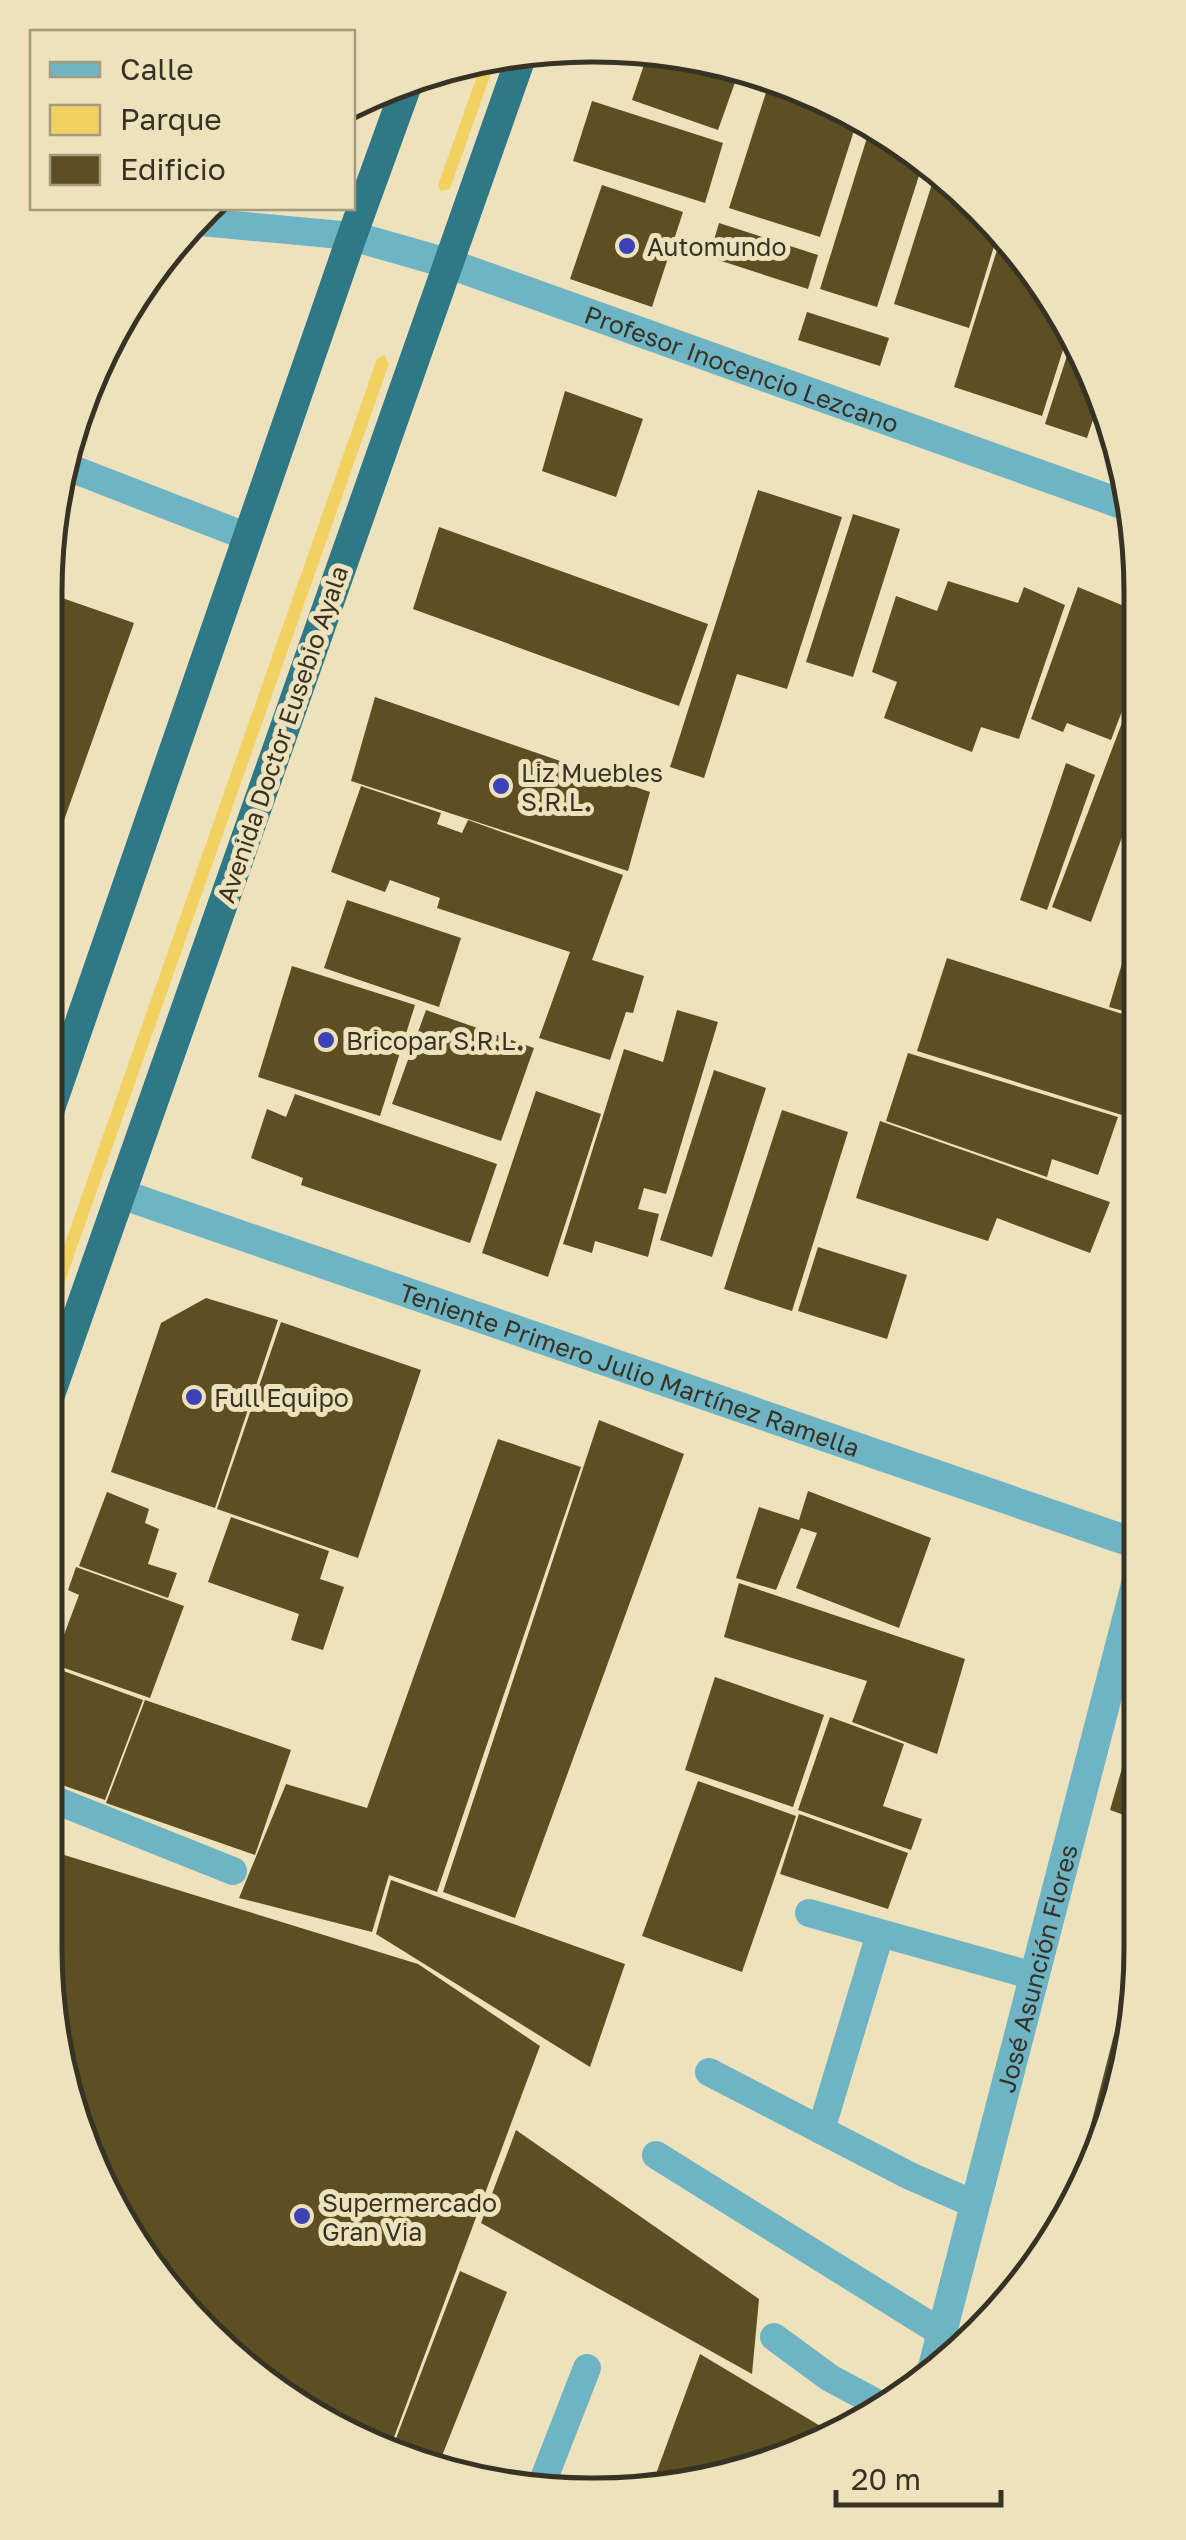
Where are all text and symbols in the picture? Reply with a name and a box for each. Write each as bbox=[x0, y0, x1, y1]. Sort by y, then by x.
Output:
legend bbox=[30, 30, 355, 210]
text: Calle bbox=[120, 51, 194, 87]
text: Parque bbox=[120, 101, 222, 137]
text: Edificio bbox=[120, 151, 226, 187]
place label: Automundo bbox=[647, 231, 786, 262]
marker: Automundo bbox=[616, 235, 638, 257]
street label: Profesor Inocencio Lezcano bbox=[581, 298, 903, 439]
street label: Avenida Doctor Eusebio Ayala bbox=[210, 561, 354, 907]
place label: Liz Muebles S.R.L. bbox=[521, 757, 663, 817]
marker: Liz Muebles S.R.L. bbox=[490, 775, 512, 797]
place label: Bricopar S.R.L. bbox=[346, 1025, 523, 1056]
marker: Bricopar S.R.L. bbox=[315, 1029, 337, 1051]
street label: Teniente Primero Julio Martínez Ramella bbox=[395, 1276, 864, 1463]
place label: Full Equipo bbox=[214, 1382, 349, 1413]
marker: Full Equipo bbox=[183, 1386, 205, 1408]
street label: José Asunción Flores bbox=[989, 1841, 1084, 2096]
place label: Supermercado Gran Via bbox=[322, 2187, 497, 2247]
marker: Supermercado Gran Via bbox=[291, 2205, 313, 2227]
scale bar bbox=[836, 2445, 1001, 2507]
text: 20 m bbox=[851, 2461, 921, 2497]

